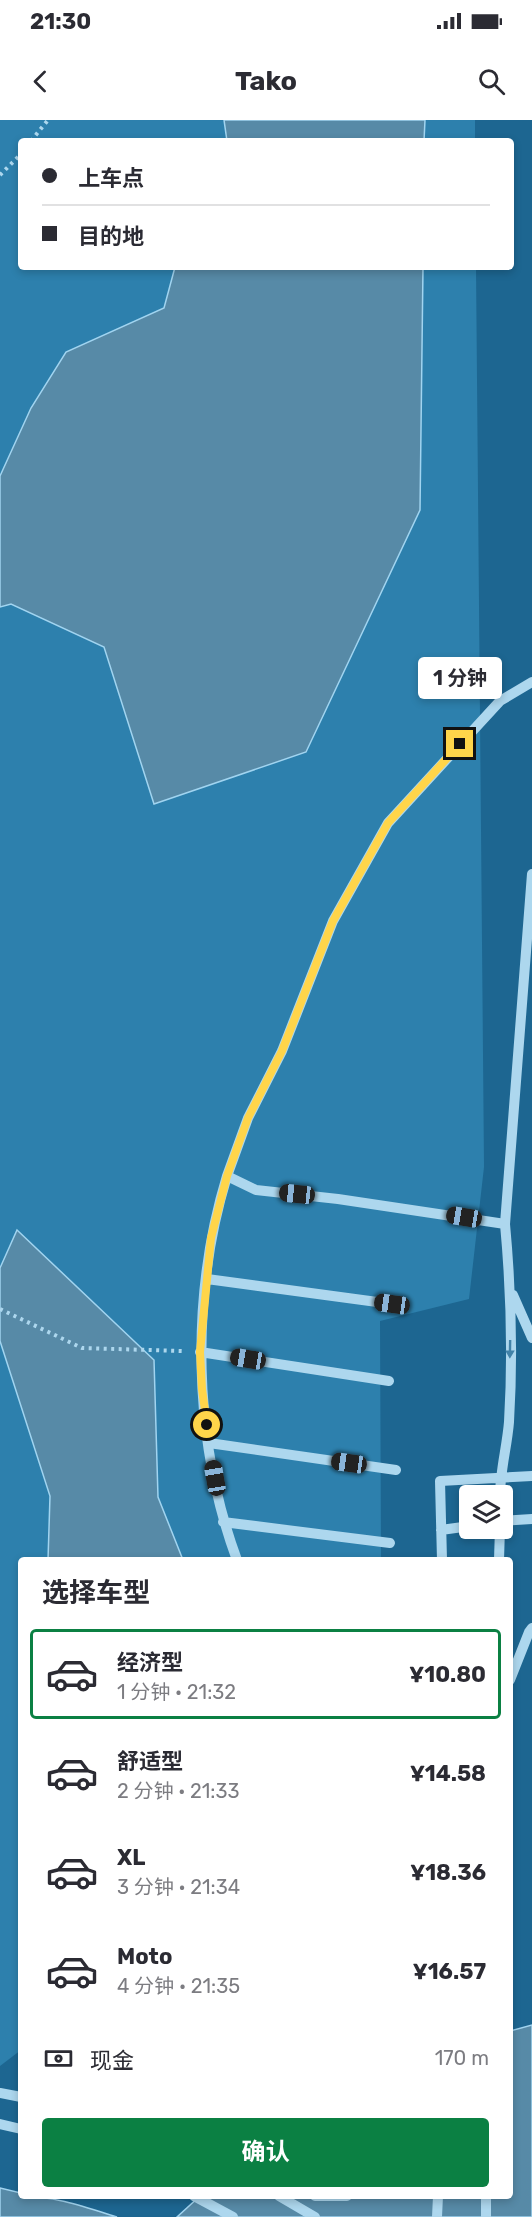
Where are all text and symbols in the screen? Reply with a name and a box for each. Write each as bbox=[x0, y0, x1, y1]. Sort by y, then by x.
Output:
text: 21:30 bbox=[30, 8, 91, 35]
icon: back bbox=[24, 65, 57, 98]
text: Tako bbox=[235, 65, 297, 97]
icon: search bbox=[475, 65, 508, 98]
text: 上车点 bbox=[78, 165, 144, 192]
text: 目的地 bbox=[78, 223, 144, 250]
callout: 1 分钟 bbox=[418, 657, 502, 699]
text: 1 分钟 bbox=[433, 666, 487, 690]
route end bbox=[446, 730, 473, 757]
car bbox=[278, 1183, 316, 1205]
car bbox=[445, 1205, 483, 1229]
car bbox=[373, 1293, 411, 1315]
one-way arrow bbox=[505, 1339, 515, 1358]
car bbox=[229, 1347, 267, 1371]
route start bbox=[193, 1411, 220, 1438]
car bbox=[330, 1452, 368, 1474]
car bbox=[203, 1459, 227, 1497]
map controls bbox=[459, 1485, 513, 1539]
button: layers bbox=[459, 1485, 513, 1539]
text: 选择车型 bbox=[42, 1577, 150, 1609]
icon: car bbox=[45, 1647, 99, 1701]
text: 经济型 bbox=[117, 1649, 183, 1676]
text: ¥10.80 bbox=[409, 1661, 486, 1688]
text: 1 分钟 · 21:32 bbox=[117, 1680, 236, 1704]
icon: car bbox=[45, 1746, 99, 1800]
text: 舒适型 bbox=[117, 1748, 183, 1775]
text: ¥14.58 bbox=[410, 1760, 486, 1787]
text: 2 分钟 · 21:33 bbox=[117, 1779, 240, 1803]
text: XL bbox=[117, 1844, 145, 1871]
icon: car bbox=[45, 1845, 99, 1899]
text: ¥18.36 bbox=[410, 1859, 486, 1886]
text: 3 分钟 · 21:34 bbox=[117, 1875, 240, 1899]
text: Moto bbox=[117, 1943, 172, 1970]
icon: car bbox=[45, 1944, 99, 1998]
text: ¥16.57 bbox=[413, 1958, 486, 1985]
text: 4 分钟 · 21:35 bbox=[117, 1974, 240, 1998]
icon: cash bbox=[42, 2042, 75, 2075]
text: 170 m bbox=[435, 2046, 489, 2070]
text: 现金 bbox=[90, 2047, 134, 2074]
button: 确认 bbox=[42, 2118, 489, 2187]

